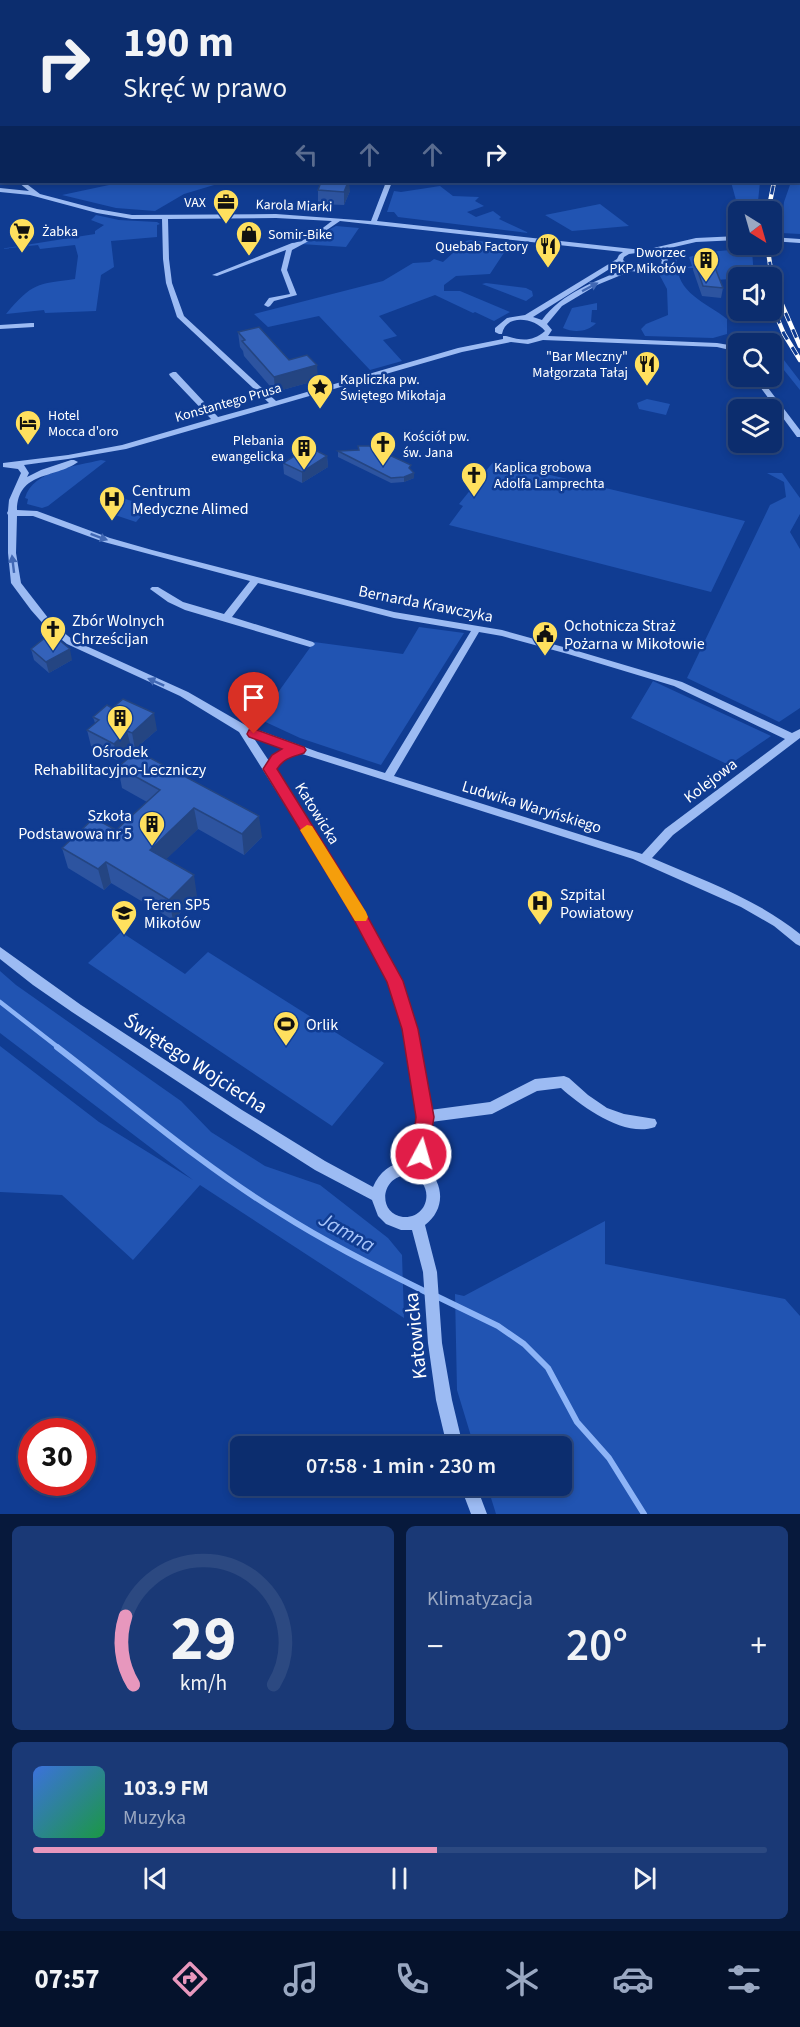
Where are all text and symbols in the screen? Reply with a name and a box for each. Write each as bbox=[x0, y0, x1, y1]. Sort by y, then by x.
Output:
text: 190 m bbox=[123, 13, 234, 73]
icon: right bbox=[24, 24, 102, 102]
text: Skręć w prawo bbox=[123, 69, 287, 108]
icon: left bbox=[290, 138, 323, 171]
icon: ahead bbox=[353, 138, 386, 171]
icon: ahead bbox=[416, 138, 449, 171]
icon: right bbox=[479, 138, 512, 171]
office icon: VAX bbox=[211, 187, 241, 225]
place label: VAX bbox=[184, 193, 206, 213]
street label: Karola Miarki bbox=[255, 195, 333, 217]
north arrow bbox=[728, 201, 782, 255]
map controls bbox=[728, 201, 782, 453]
supermarket icon: Żabka bbox=[7, 216, 37, 254]
shop icon: Somir-Bike bbox=[234, 219, 264, 257]
place label: Żabka bbox=[42, 222, 78, 242]
place label: Somir-Bike bbox=[268, 225, 332, 245]
restaurant icon: Quebab Factory bbox=[533, 231, 563, 269]
place label: Quebab Factory bbox=[435, 237, 528, 257]
place label: Dworzec PKP Mikołów bbox=[610, 243, 687, 279]
building icon: Dworzec PKP Mikołów bbox=[691, 245, 721, 283]
button: sound bbox=[728, 267, 782, 321]
one-way arrow bbox=[581, 282, 598, 292]
button: search bbox=[728, 333, 782, 387]
place label: "Bar Mleczny" Małgorzata Tałaj bbox=[532, 347, 628, 383]
restaurant icon: "Bar Mleczny" Małgorzata Tałaj bbox=[632, 349, 662, 387]
place label: Kapliczka pw. Świętego Mikołaja bbox=[340, 370, 446, 406]
place icon: Kapliczka pw. Świętego Mikołaja bbox=[305, 372, 335, 410]
street label: Konstantego Prusa bbox=[173, 378, 284, 428]
button: layers bbox=[728, 399, 782, 453]
place label: Hotel Mocca d'oro bbox=[48, 406, 119, 442]
hotel icon: Hotel Mocca d'oro bbox=[13, 408, 43, 446]
place label: Kościół pw. św. Jana bbox=[403, 427, 470, 463]
church icon: Kościół pw. św. Jana bbox=[368, 429, 398, 467]
place label: Plebania ewangelicka bbox=[211, 431, 284, 467]
building icon: Plebania ewangelicka bbox=[289, 433, 319, 471]
place label: Kaplica grobowa Adolfa Lamprechta bbox=[494, 458, 605, 494]
church icon: Kaplica grobowa Adolfa Lamprechta bbox=[459, 460, 489, 498]
place label: Centrum Medyczne Alimed bbox=[132, 480, 249, 520]
hospital icon: Centrum Medyczne Alimed bbox=[97, 484, 127, 522]
one-way arrow bbox=[90, 532, 108, 542]
one-way arrow bbox=[8, 554, 18, 573]
street label: Bernarda Krawczyka bbox=[357, 580, 495, 628]
place label: Zbór Wolnych Chrześcijan bbox=[72, 610, 164, 650]
church icon: Zbór Wolnych Chrześcijan bbox=[38, 614, 68, 652]
place label: Ochotnicza Straż Pożarna w Mikołowie bbox=[564, 615, 705, 655]
public building icon: Ochotnicza Straż Pożarna w Mikołowie bbox=[530, 619, 560, 657]
pin bbox=[228, 672, 279, 734]
one-way arrow bbox=[148, 677, 165, 686]
icon: arrive bbox=[237, 681, 270, 714]
building icon: Ośrodek Rehabilitacyjno-Leczniczy bbox=[105, 703, 135, 741]
place label: Ośrodek Rehabilitacyjno-Leczniczy bbox=[34, 741, 207, 781]
street label: Kolejowa bbox=[679, 753, 742, 808]
street label: Ludwika Waryńskiego bbox=[459, 775, 604, 839]
street label: Katowicka bbox=[289, 778, 345, 849]
place label: Szkoła Podstawowa nr 5 bbox=[18, 805, 132, 845]
building icon: Szkoła Podstawowa nr 5 bbox=[137, 809, 167, 847]
place label: Szpital Powiatowy bbox=[560, 884, 634, 924]
hospital icon: Szpital Powiatowy bbox=[525, 888, 555, 926]
place label: Teren SP5 Mikołów bbox=[144, 894, 210, 934]
school or university icon: Teren SP5 Mikołów bbox=[109, 898, 139, 936]
street label: Świętego Wojciecha bbox=[118, 1007, 273, 1121]
sports icon: Orlik bbox=[271, 1009, 301, 1047]
place label: Orlik bbox=[306, 1014, 338, 1036]
position arrow bbox=[389, 1122, 453, 1186]
water label: Jamna bbox=[313, 1204, 380, 1260]
street label: Katowicka bbox=[398, 1291, 434, 1381]
speed limit sign: 30 bbox=[18, 1418, 96, 1496]
text: 07:58 · 1 min · 230 m bbox=[306, 1450, 496, 1482]
text: Klimatyzacja bbox=[427, 1585, 533, 1613]
text: 29 bbox=[170, 1595, 236, 1684]
text: 20° bbox=[566, 1614, 628, 1678]
text: − bbox=[427, 1623, 443, 1670]
text: + bbox=[751, 1623, 767, 1670]
text: km/h bbox=[179, 1668, 227, 1699]
text: 103.9 FM bbox=[123, 1772, 209, 1804]
text: Muzyka bbox=[123, 1804, 186, 1832]
icon: previous bbox=[139, 1862, 172, 1895]
icon: pause bbox=[383, 1862, 416, 1895]
icon: next bbox=[628, 1862, 661, 1895]
icon: directions bbox=[169, 1958, 211, 2000]
icon: music bbox=[280, 1958, 322, 2000]
icon: phone bbox=[391, 1958, 433, 2000]
icon: climate bbox=[501, 1958, 543, 2000]
icon: car bbox=[612, 1958, 654, 2000]
icon: filters bbox=[723, 1958, 765, 2000]
text: 07:57 bbox=[34, 1960, 100, 1999]

